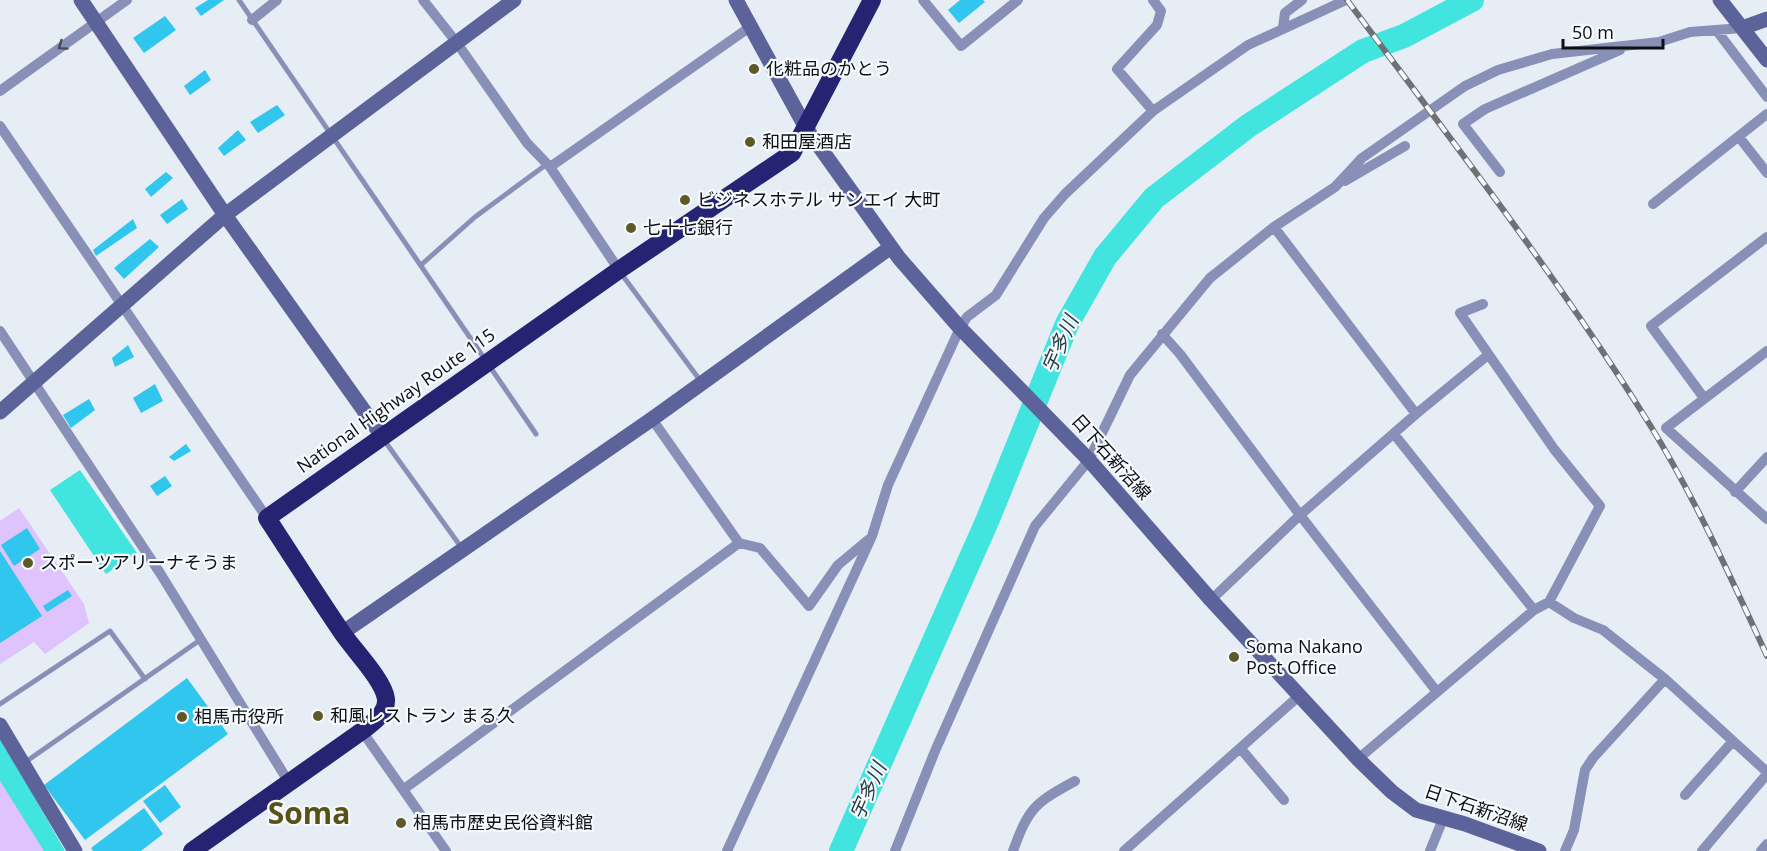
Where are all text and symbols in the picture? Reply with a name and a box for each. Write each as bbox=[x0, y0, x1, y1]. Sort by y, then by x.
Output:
scale bar bbox=[1563, 12, 1664, 50]
text: 50 m bbox=[1572, 20, 1614, 44]
one-way arrow bbox=[58, 39, 69, 50]
place label: 化粧品のかとう bbox=[766, 56, 892, 80]
marker: 化粧品のかとう bbox=[747, 62, 761, 76]
place label: 和田屋酒店 bbox=[762, 129, 852, 153]
marker: 和田屋酒店 bbox=[743, 135, 757, 149]
place label: ビジネスホテル サンエイ 大町 bbox=[697, 187, 940, 211]
marker: ビジネスホテル サンエイ 大町 bbox=[678, 193, 692, 207]
place label: 七十七銀行 bbox=[643, 215, 733, 239]
marker: 七十七銀行 bbox=[624, 221, 638, 235]
water label: 宇多川 bbox=[1035, 309, 1085, 377]
street label: National Highway Route 115 bbox=[291, 322, 499, 478]
street label: 日下石新沼線 bbox=[1067, 408, 1157, 504]
place label: スポーツアリーナそうま bbox=[40, 550, 238, 574]
marker: スポーツアリーナそうま bbox=[21, 556, 35, 570]
place label: Soma Nakano Post Office bbox=[1246, 634, 1363, 679]
marker: Soma Nakano Post Office bbox=[1227, 650, 1241, 664]
place label: 和風レストラン まる久 bbox=[330, 703, 515, 727]
place label: 相馬市役所 bbox=[194, 704, 284, 728]
marker: 和風レストラン まる久 bbox=[311, 709, 325, 723]
marker: 相馬市役所 bbox=[175, 710, 189, 724]
water label: 宇多川 bbox=[843, 756, 893, 824]
street label: 日下石新沼線 bbox=[1421, 778, 1531, 836]
district label: Soma bbox=[268, 792, 350, 833]
place label: 相馬市歴史民俗資料館 bbox=[413, 810, 593, 834]
marker: 相馬市歴史民俗資料館 bbox=[394, 816, 408, 830]

